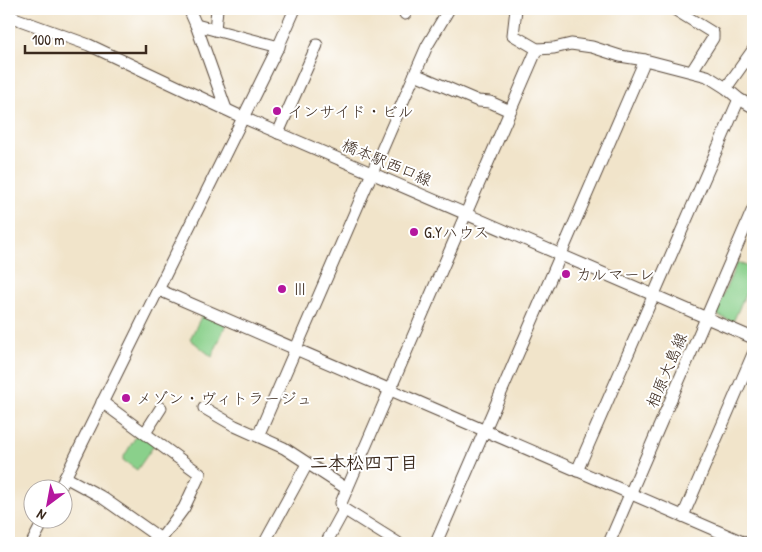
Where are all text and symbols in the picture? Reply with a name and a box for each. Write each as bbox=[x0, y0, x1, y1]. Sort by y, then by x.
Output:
scale bar bbox=[25, 22, 146, 54]
text: 100 m bbox=[32, 29, 65, 50]
place label: インサイド・ビル bbox=[287, 100, 414, 122]
marker: インサイド・ビル bbox=[271, 105, 283, 117]
street label: 橋本駅西口線 bbox=[339, 133, 435, 191]
place label: G.Yハウス bbox=[424, 221, 489, 243]
marker: G.Yハウス bbox=[408, 226, 420, 238]
place label: カルマーレ bbox=[576, 263, 655, 285]
marker: カルマーレ bbox=[560, 268, 572, 280]
place label: Ⅲ bbox=[292, 278, 308, 300]
marker: Ⅲ bbox=[276, 283, 288, 295]
street label: 相原大島線 bbox=[640, 329, 692, 411]
place label: メゾン・ヴィトラージュ bbox=[136, 387, 312, 409]
marker: メゾン・ヴィトラージュ bbox=[120, 392, 132, 404]
district label: 二本松四丁目 bbox=[310, 450, 418, 475]
north arrow bbox=[22, 480, 72, 530]
text: N bbox=[32, 505, 49, 525]

